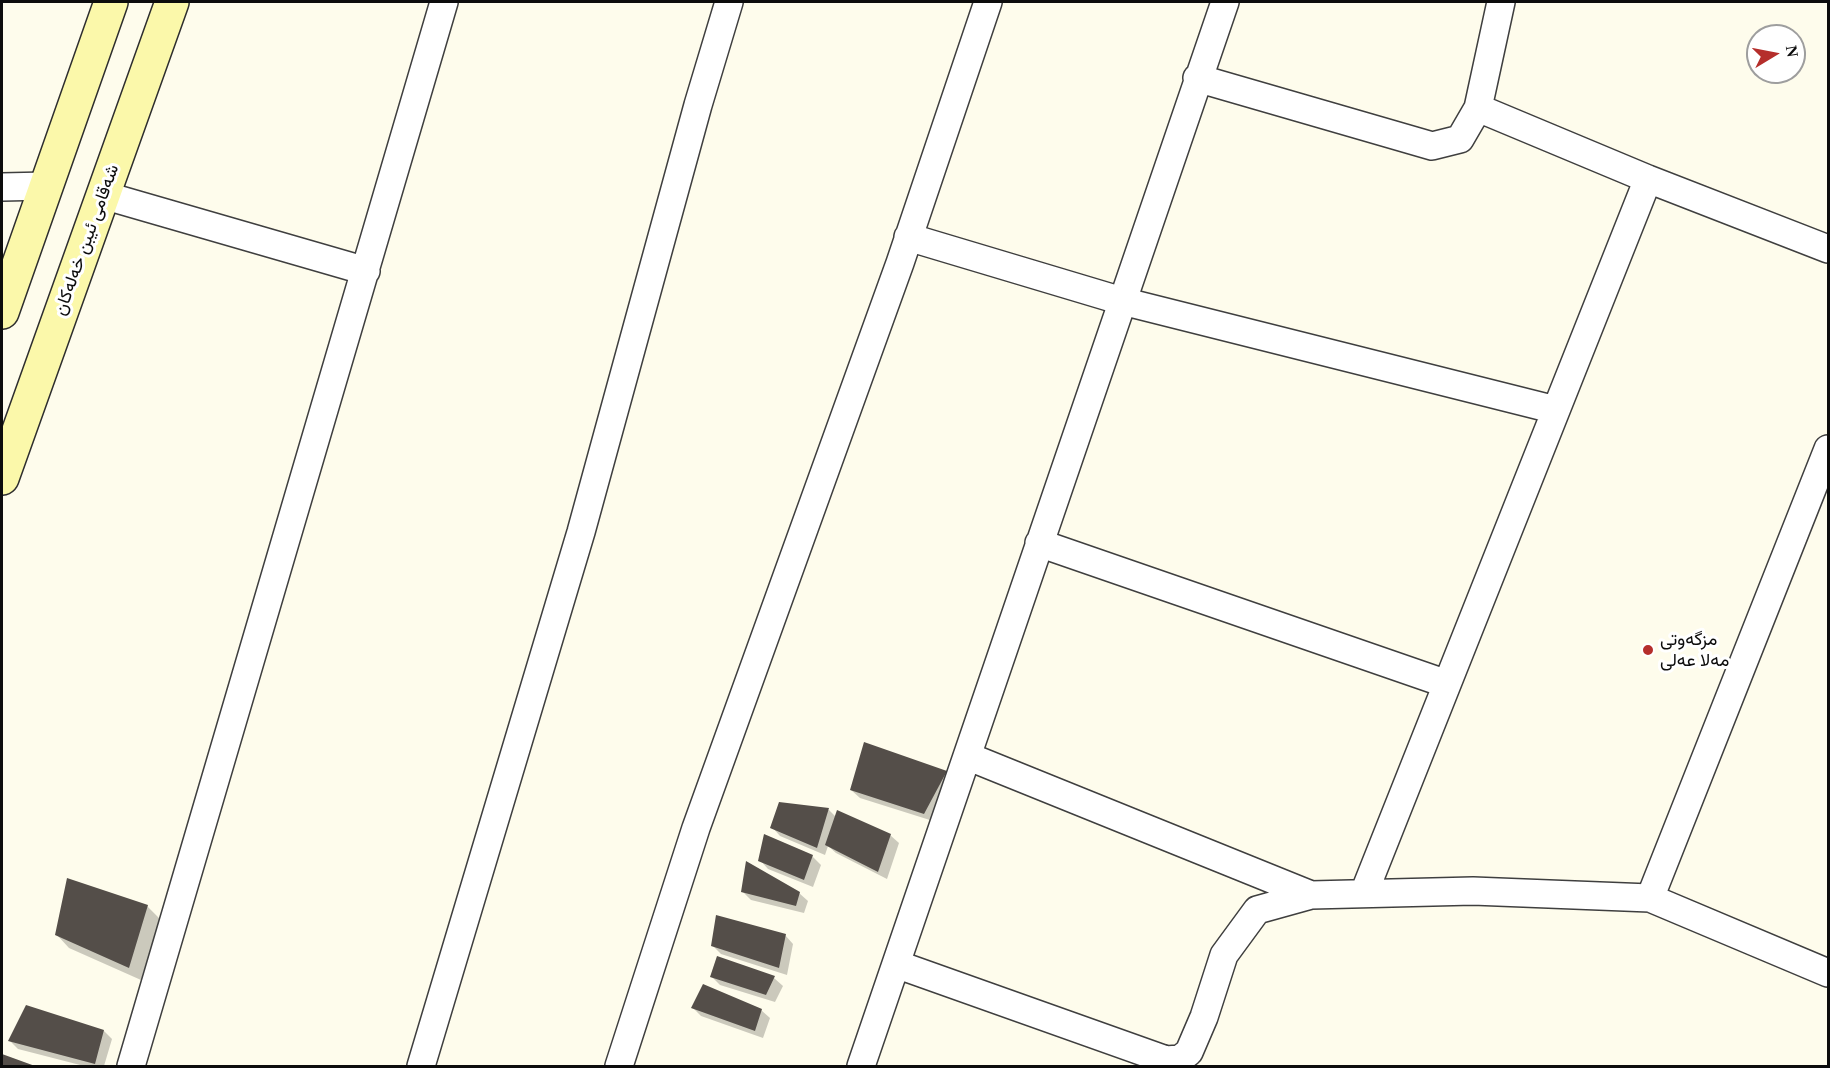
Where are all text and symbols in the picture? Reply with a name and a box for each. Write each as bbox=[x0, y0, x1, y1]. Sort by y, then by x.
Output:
north arrow bbox=[1746, 24, 1806, 84]
text: N bbox=[1783, 44, 1802, 58]
street label: شەقامی ئیبن خەلەکان bbox=[50, 162, 124, 318]
place label: مزگەوتی مەلا عەلی bbox=[1660, 629, 1729, 672]
marker: مزگەوتی مەلا عەلی bbox=[1641, 643, 1655, 657]

